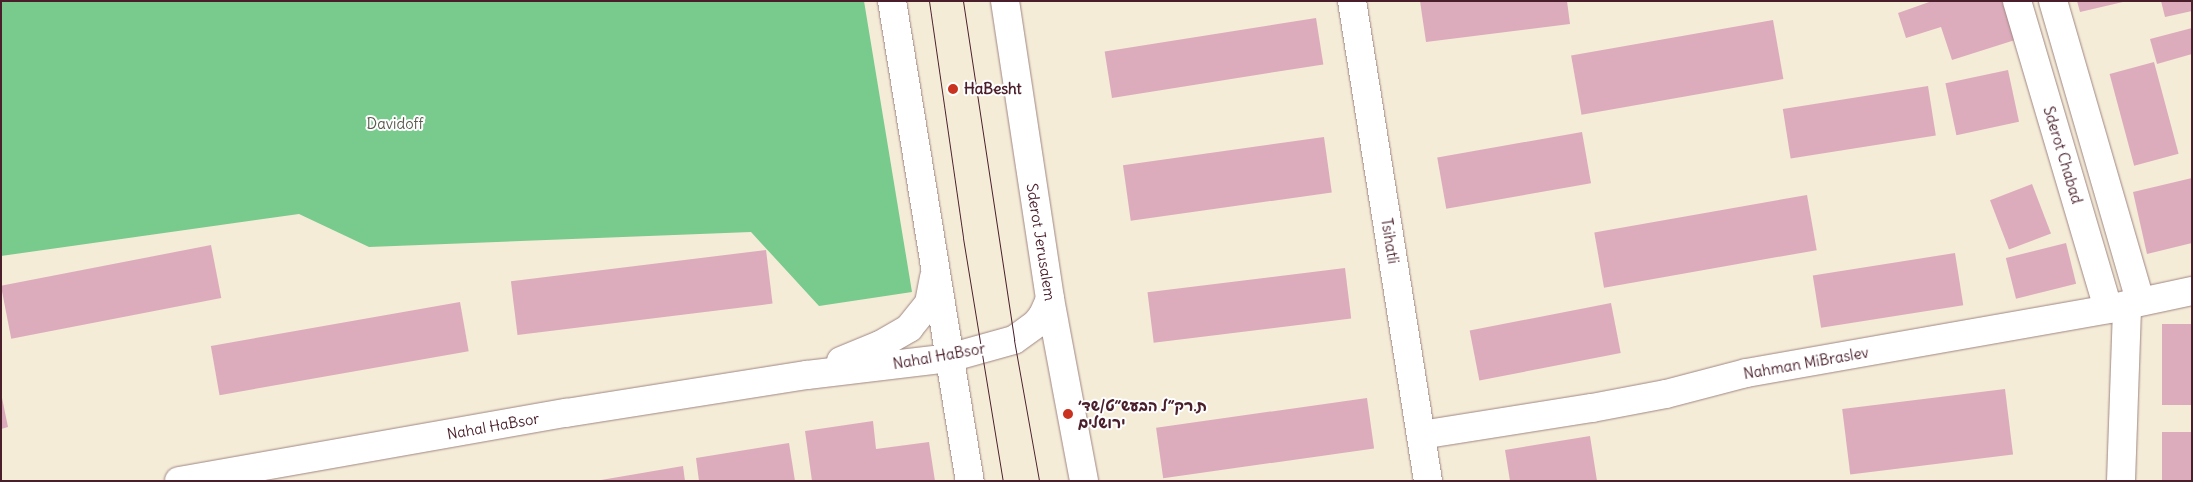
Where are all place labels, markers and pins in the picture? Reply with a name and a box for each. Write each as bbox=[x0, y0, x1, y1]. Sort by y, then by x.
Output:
place label: HaBesht bbox=[964, 80, 1022, 98]
marker: HaBesht bbox=[946, 82, 960, 96]
place label: ת.רק״ל הבעש״ט/שד׳ ירושלים bbox=[1078, 396, 1207, 431]
marker: ת.רק״ל הבעש״ט/שד׳ ירושלים bbox=[1062, 408, 1074, 420]

